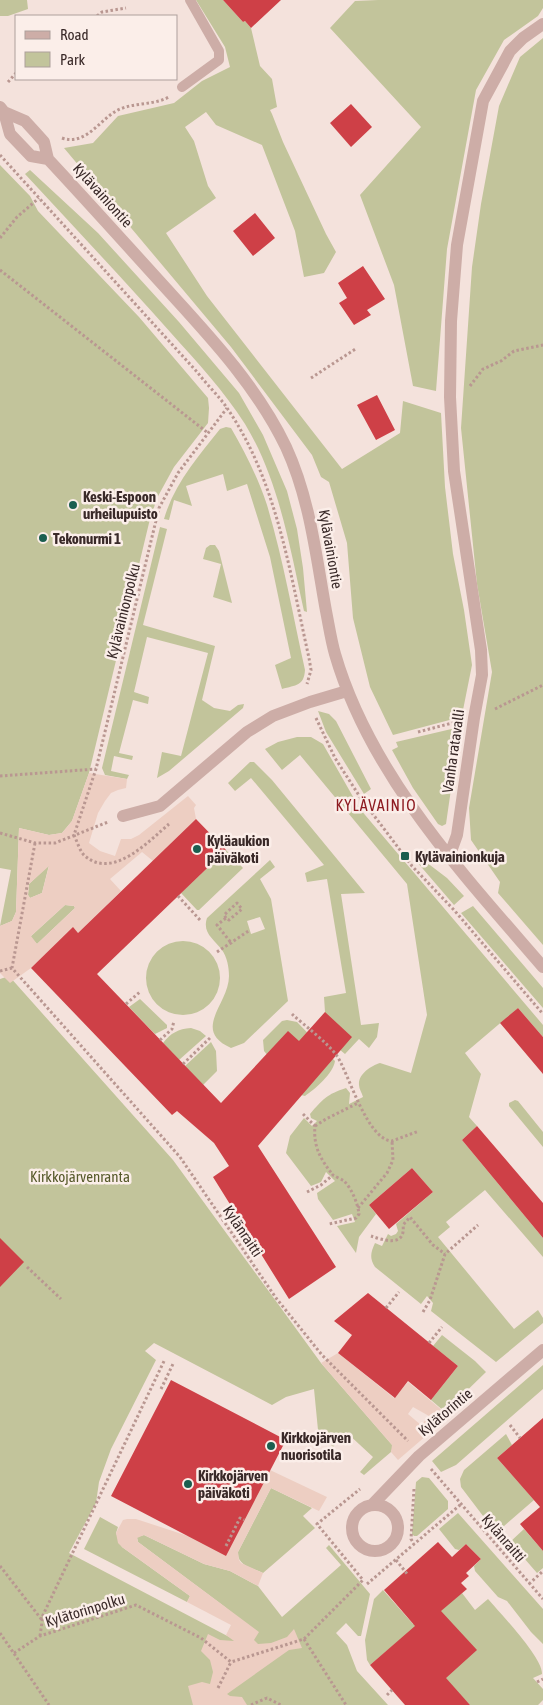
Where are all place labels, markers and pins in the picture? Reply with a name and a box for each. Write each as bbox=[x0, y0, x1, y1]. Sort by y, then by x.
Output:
place label: Keski-Espoon urheilupuisto bbox=[83, 488, 158, 522]
marker: Keski-Espoon urheilupuisto bbox=[67, 499, 79, 511]
place label: Tekonurmi 1 bbox=[53, 530, 121, 547]
marker: Tekonurmi 1 bbox=[37, 532, 49, 544]
place label: Kyläaukion päiväkoti bbox=[207, 832, 270, 866]
marker: Kyläaukion päiväkoti bbox=[191, 843, 203, 855]
place label: Kylävainionkuja bbox=[415, 848, 505, 865]
marker: Kylävainionkuja bbox=[399, 850, 411, 862]
place label: Kirkkojärven nuorisotila bbox=[281, 1429, 351, 1463]
marker: Kirkkojärven nuorisotila bbox=[265, 1440, 277, 1452]
place label: Kirkkojärven päiväkoti bbox=[198, 1467, 268, 1501]
marker: Kirkkojärven päiväkoti bbox=[182, 1478, 194, 1490]

